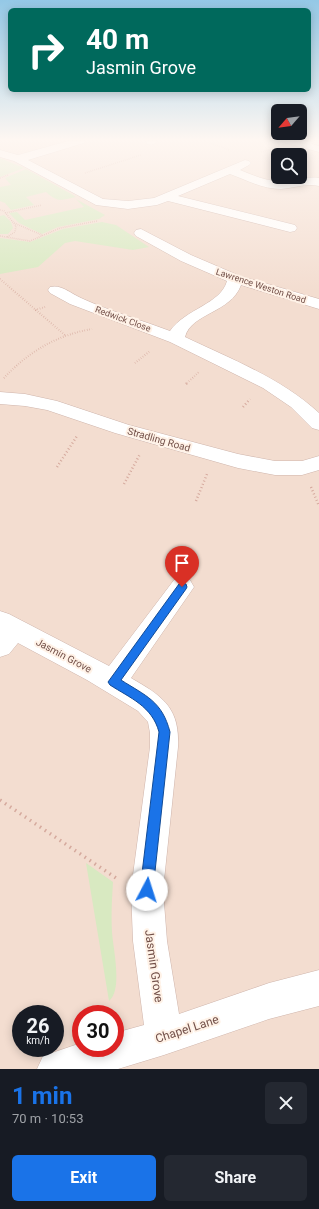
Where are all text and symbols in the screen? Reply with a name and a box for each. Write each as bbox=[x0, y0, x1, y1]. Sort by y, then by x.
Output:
text: 40 m bbox=[86, 23, 149, 56]
icon: right bbox=[20, 24, 72, 76]
text: Jasmin Grove bbox=[86, 57, 196, 78]
north arrow bbox=[271, 104, 307, 140]
map controls bbox=[271, 104, 307, 184]
button: search bbox=[271, 148, 307, 184]
street label: Lawrence Weston Road bbox=[215, 267, 307, 305]
street label: Redwick Close bbox=[94, 304, 152, 334]
street label: Stradling Road bbox=[126, 425, 192, 454]
pin bbox=[165, 546, 199, 587]
icon: arrive bbox=[171, 552, 193, 574]
street label: Jasmin Grove bbox=[34, 636, 93, 675]
position arrow bbox=[126, 869, 168, 911]
street label: Jasmin Grove bbox=[142, 929, 166, 1003]
speed limit sign: 30 bbox=[72, 1005, 124, 1057]
street label: Chapel Lane bbox=[153, 1012, 221, 1046]
text: 26 bbox=[27, 1014, 49, 1038]
text: km/h bbox=[26, 1035, 50, 1046]
text: 1 min bbox=[12, 1082, 72, 1110]
button: close bbox=[265, 1082, 307, 1124]
text: 70 m · 10:53 bbox=[12, 1111, 83, 1126]
button: Exit bbox=[12, 1155, 156, 1201]
button: Share bbox=[164, 1155, 307, 1201]

